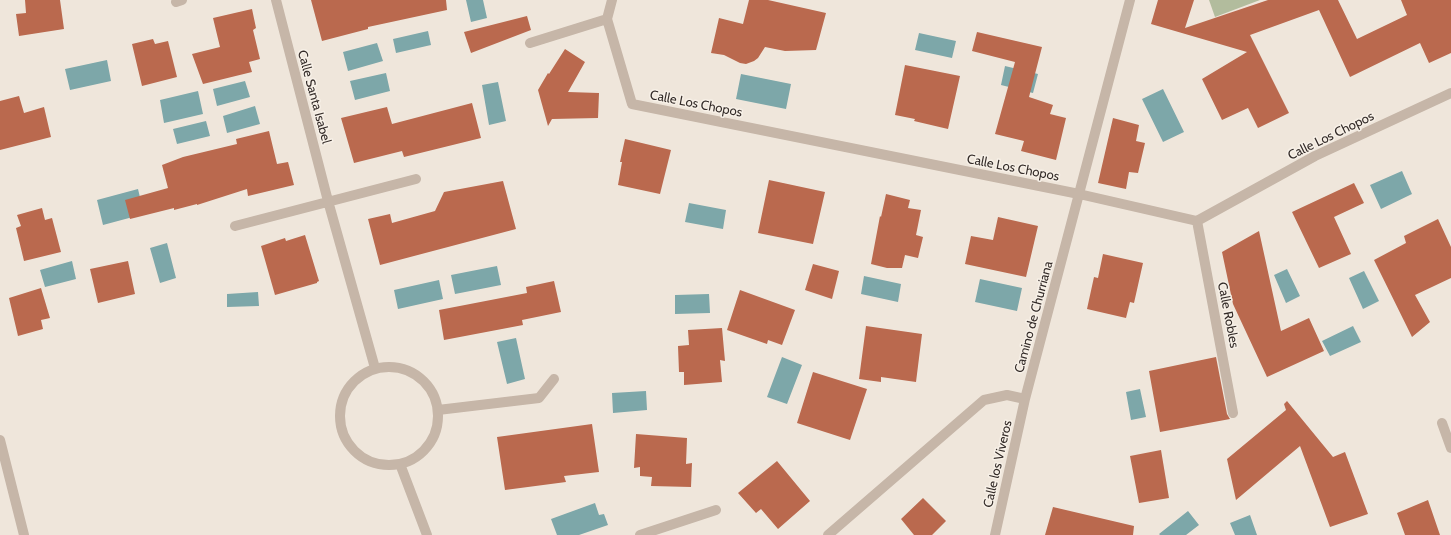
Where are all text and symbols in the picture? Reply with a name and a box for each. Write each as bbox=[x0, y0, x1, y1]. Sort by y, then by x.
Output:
street label: Calle Santa Isabel bbox=[294, 49, 334, 145]
street label: Calle Los Chopos bbox=[649, 87, 743, 121]
street label: Calle Los Chopos bbox=[1285, 108, 1377, 164]
street label: Calle Los Chopos bbox=[966, 151, 1060, 185]
street label: Camino de Churriana bbox=[1012, 259, 1056, 375]
street label: Calle Robles bbox=[1214, 281, 1242, 349]
street label: Calle los Viveros bbox=[980, 419, 1016, 509]

